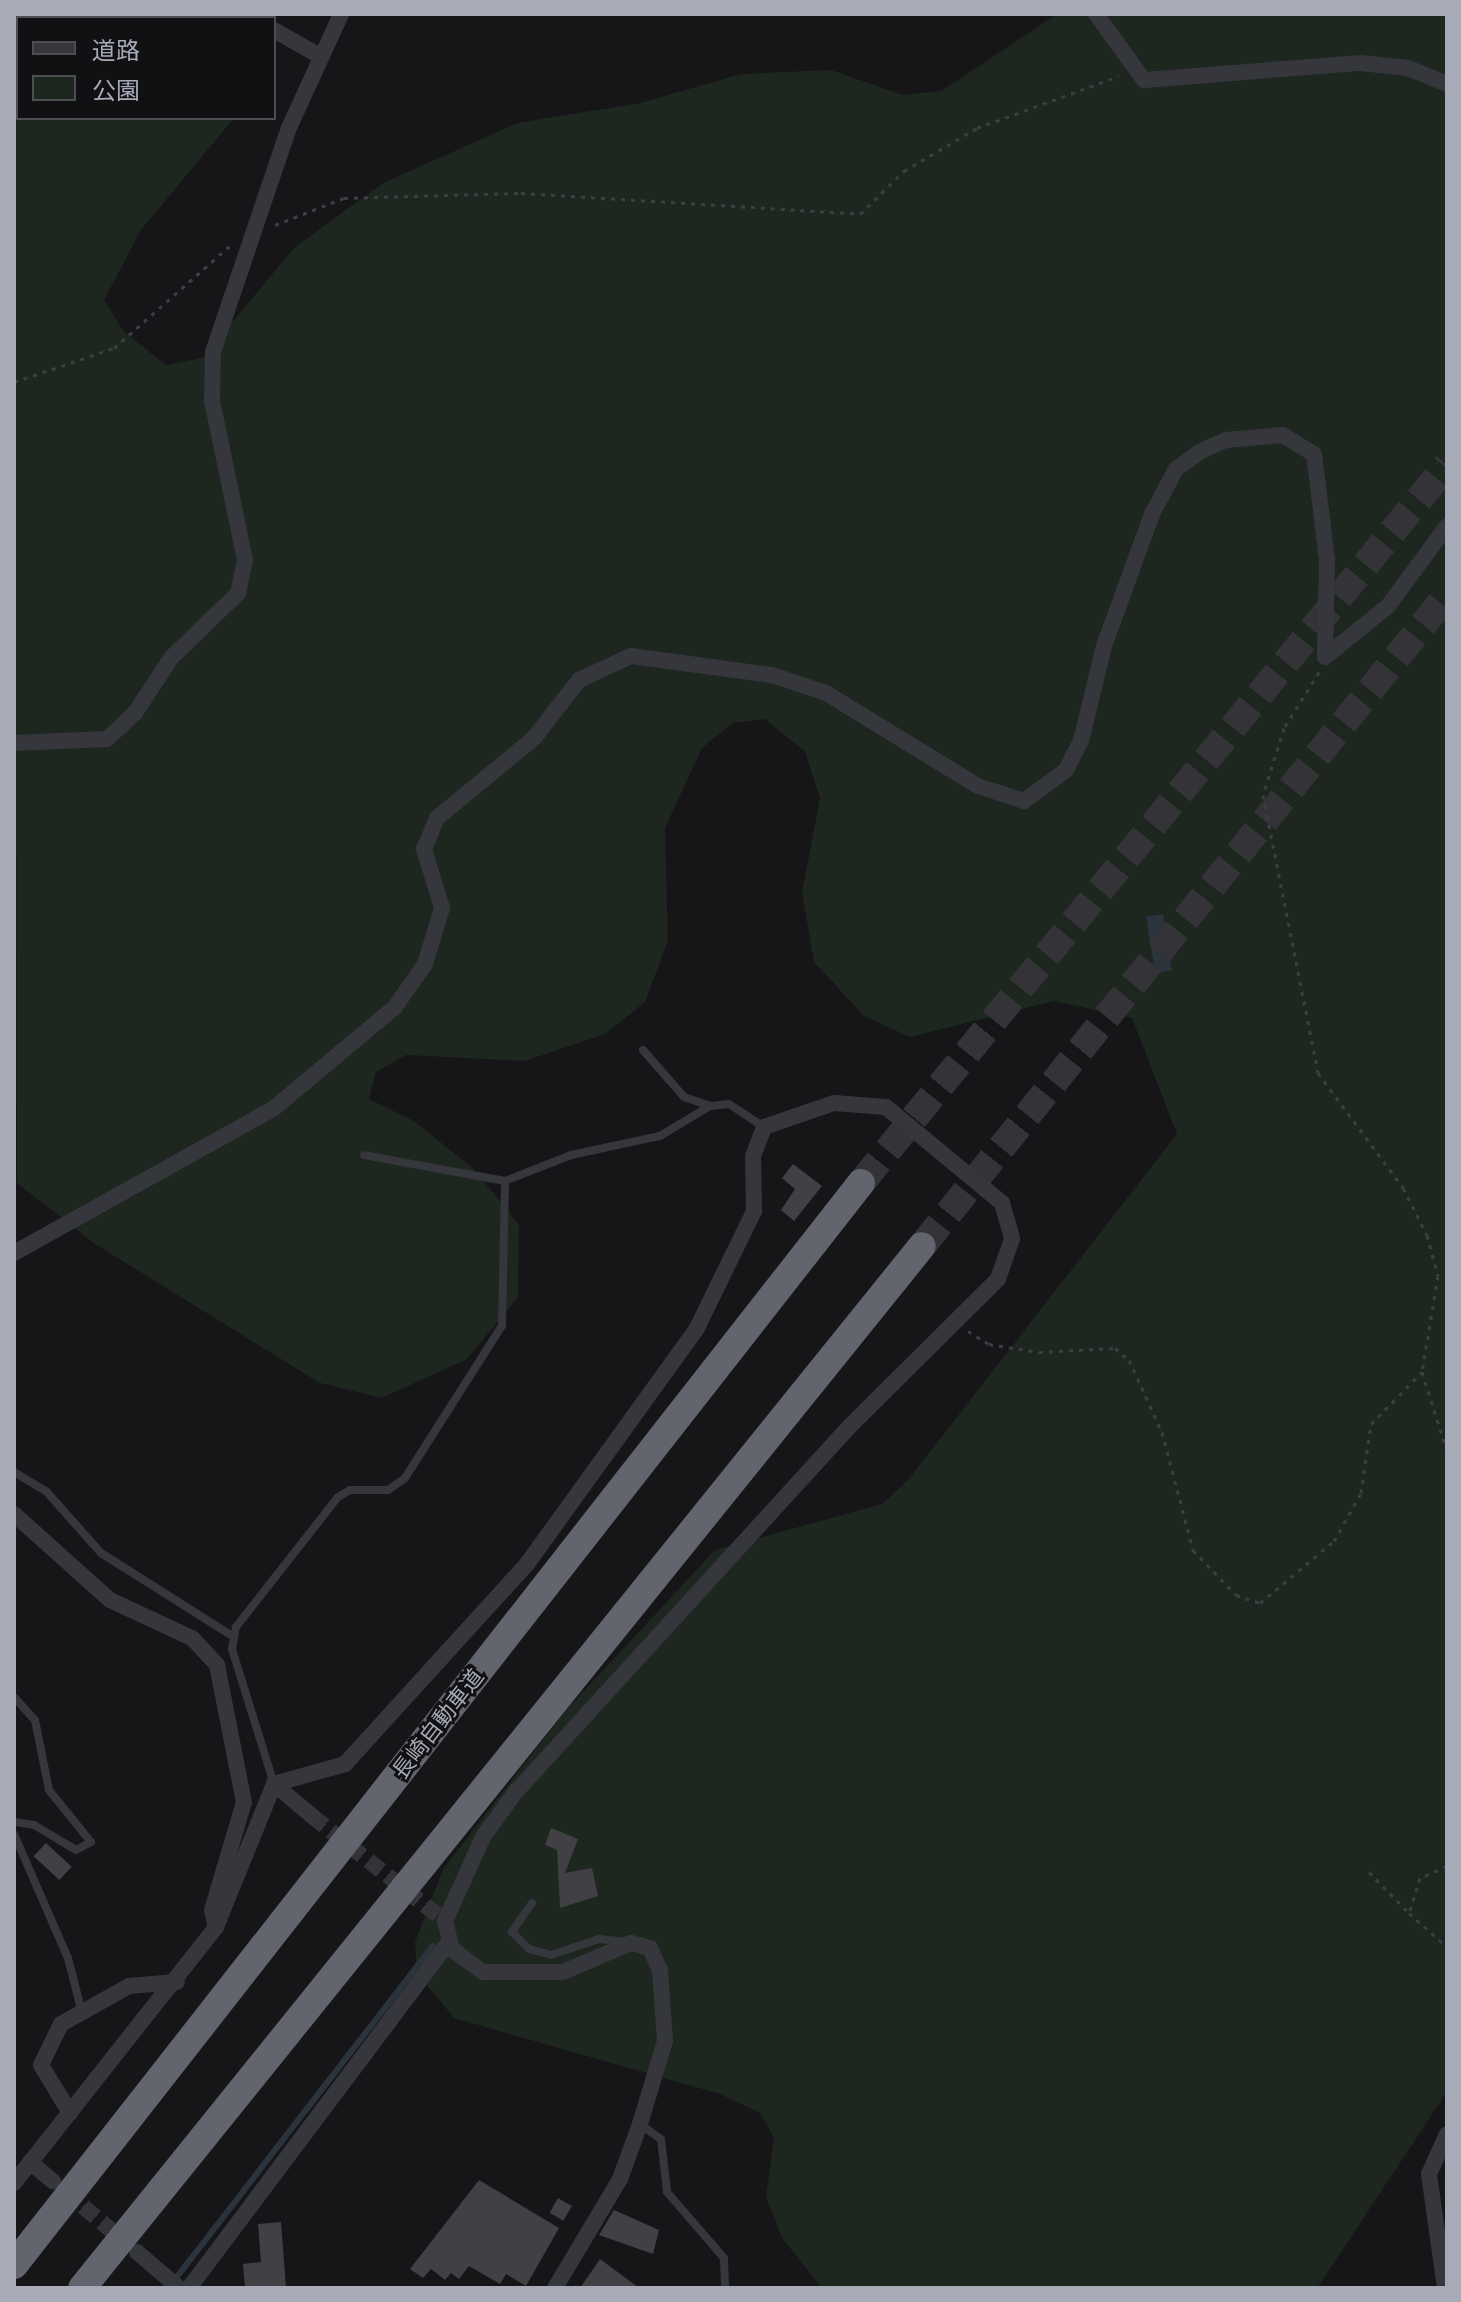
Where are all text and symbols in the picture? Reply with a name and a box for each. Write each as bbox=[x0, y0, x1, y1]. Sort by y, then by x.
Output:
legend bbox=[16, 16, 276, 120]
text: 道路 bbox=[92, 36, 140, 66]
text: 公園 bbox=[92, 76, 140, 106]
street label: 長崎自動車道 bbox=[387, 1664, 489, 1784]

